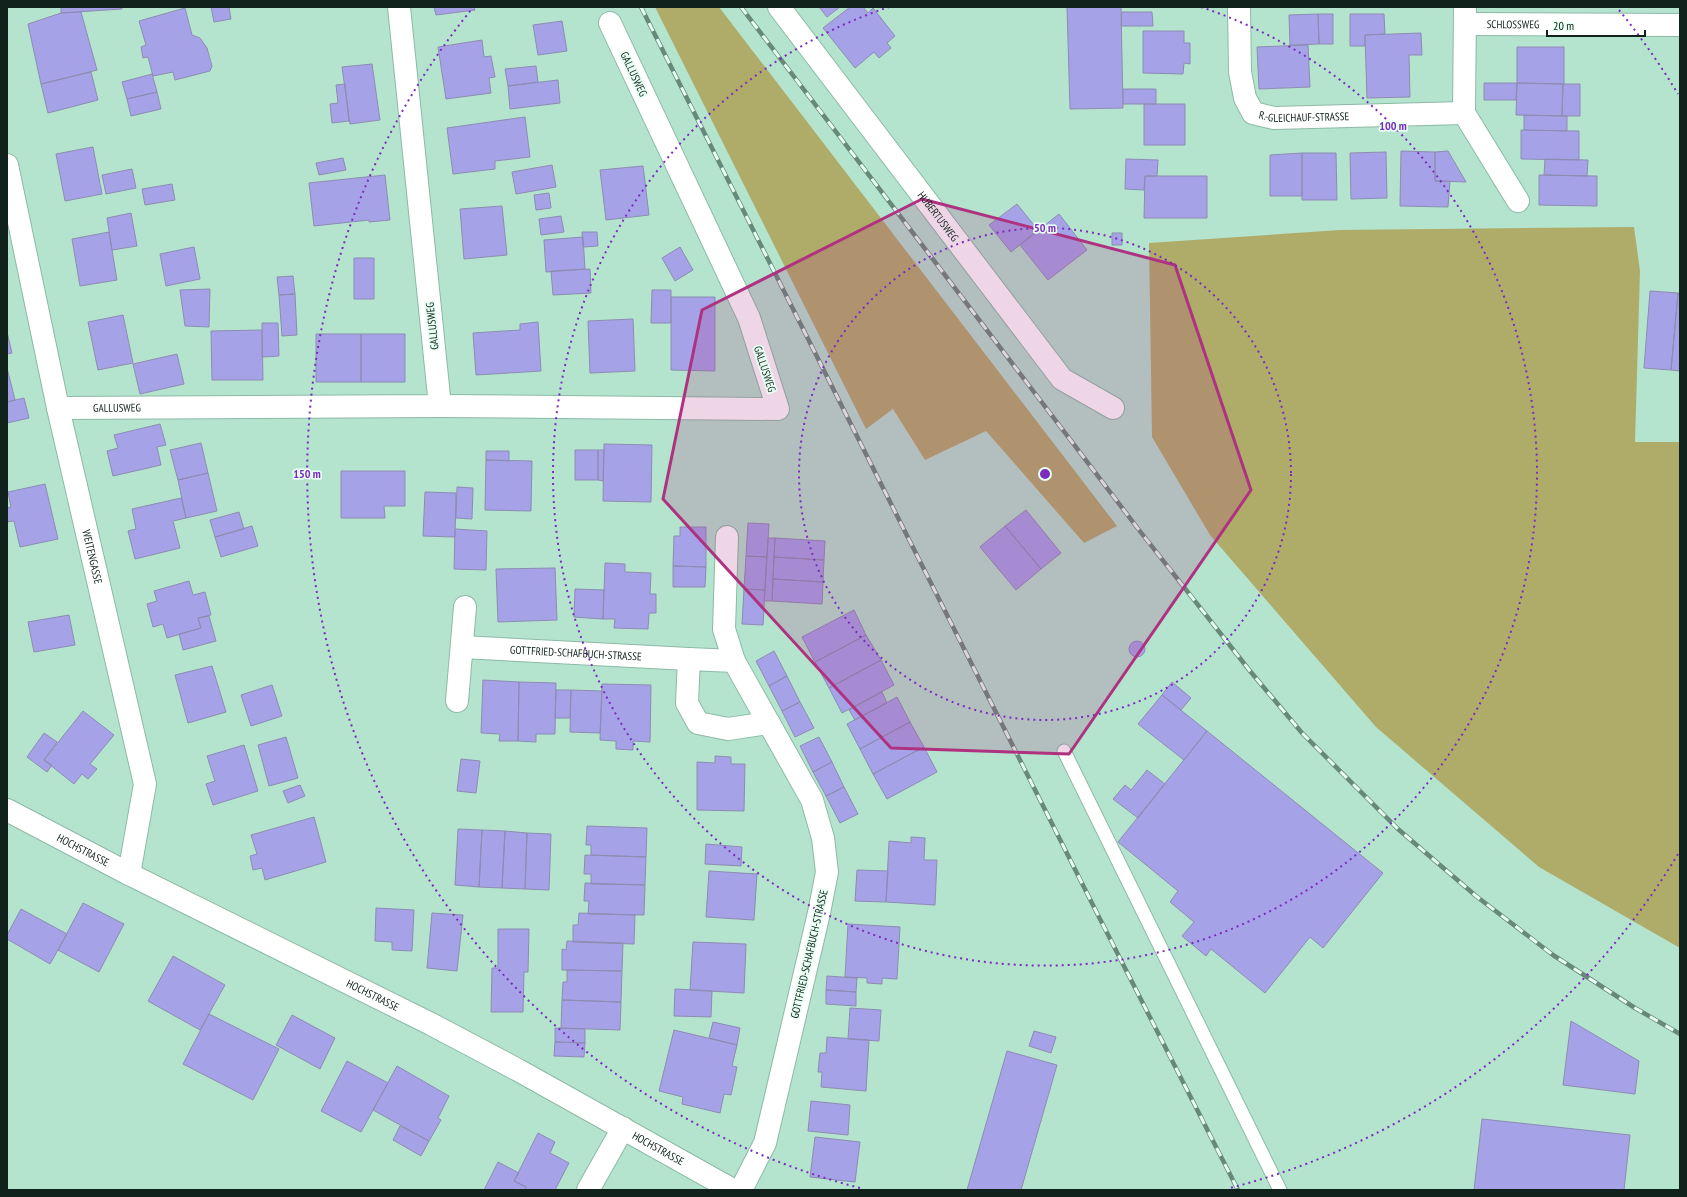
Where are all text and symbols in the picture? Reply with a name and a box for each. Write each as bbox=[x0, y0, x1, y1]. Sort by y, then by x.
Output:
scale bar bbox=[1547, 12, 1645, 38]
street label: SCHLOSSWEG bbox=[1487, 17, 1539, 31]
text: 20 m bbox=[1553, 18, 1574, 33]
street label: GALLUSWEG bbox=[618, 49, 650, 99]
street label: R.-GLEICHAUF-STRASSE bbox=[1258, 108, 1350, 125]
text: 100 m bbox=[1379, 118, 1407, 133]
street label: HUBERTUSWEG bbox=[915, 188, 962, 244]
text: 50 m bbox=[1034, 220, 1056, 235]
street label: GALLUSWEG bbox=[423, 302, 441, 350]
street label: GALLUSWEG bbox=[751, 344, 779, 394]
street label: GALLUSWEG bbox=[93, 401, 141, 415]
text: 150 m bbox=[293, 466, 321, 481]
centre of rings bbox=[1038, 467, 1052, 481]
street label: WEITENGASSE bbox=[79, 528, 106, 585]
street label: GOTTFRIED-SCHAFBUCH-STRASSE bbox=[510, 643, 642, 664]
street label: HOCHSTRASSE bbox=[55, 831, 112, 870]
street label: GOTTFRIED-SCHAFBUCH-STRASSE bbox=[787, 888, 831, 1020]
street label: HOCHSTRASSE bbox=[344, 976, 402, 1014]
street label: HOCHSTRASSE bbox=[630, 1128, 687, 1168]

